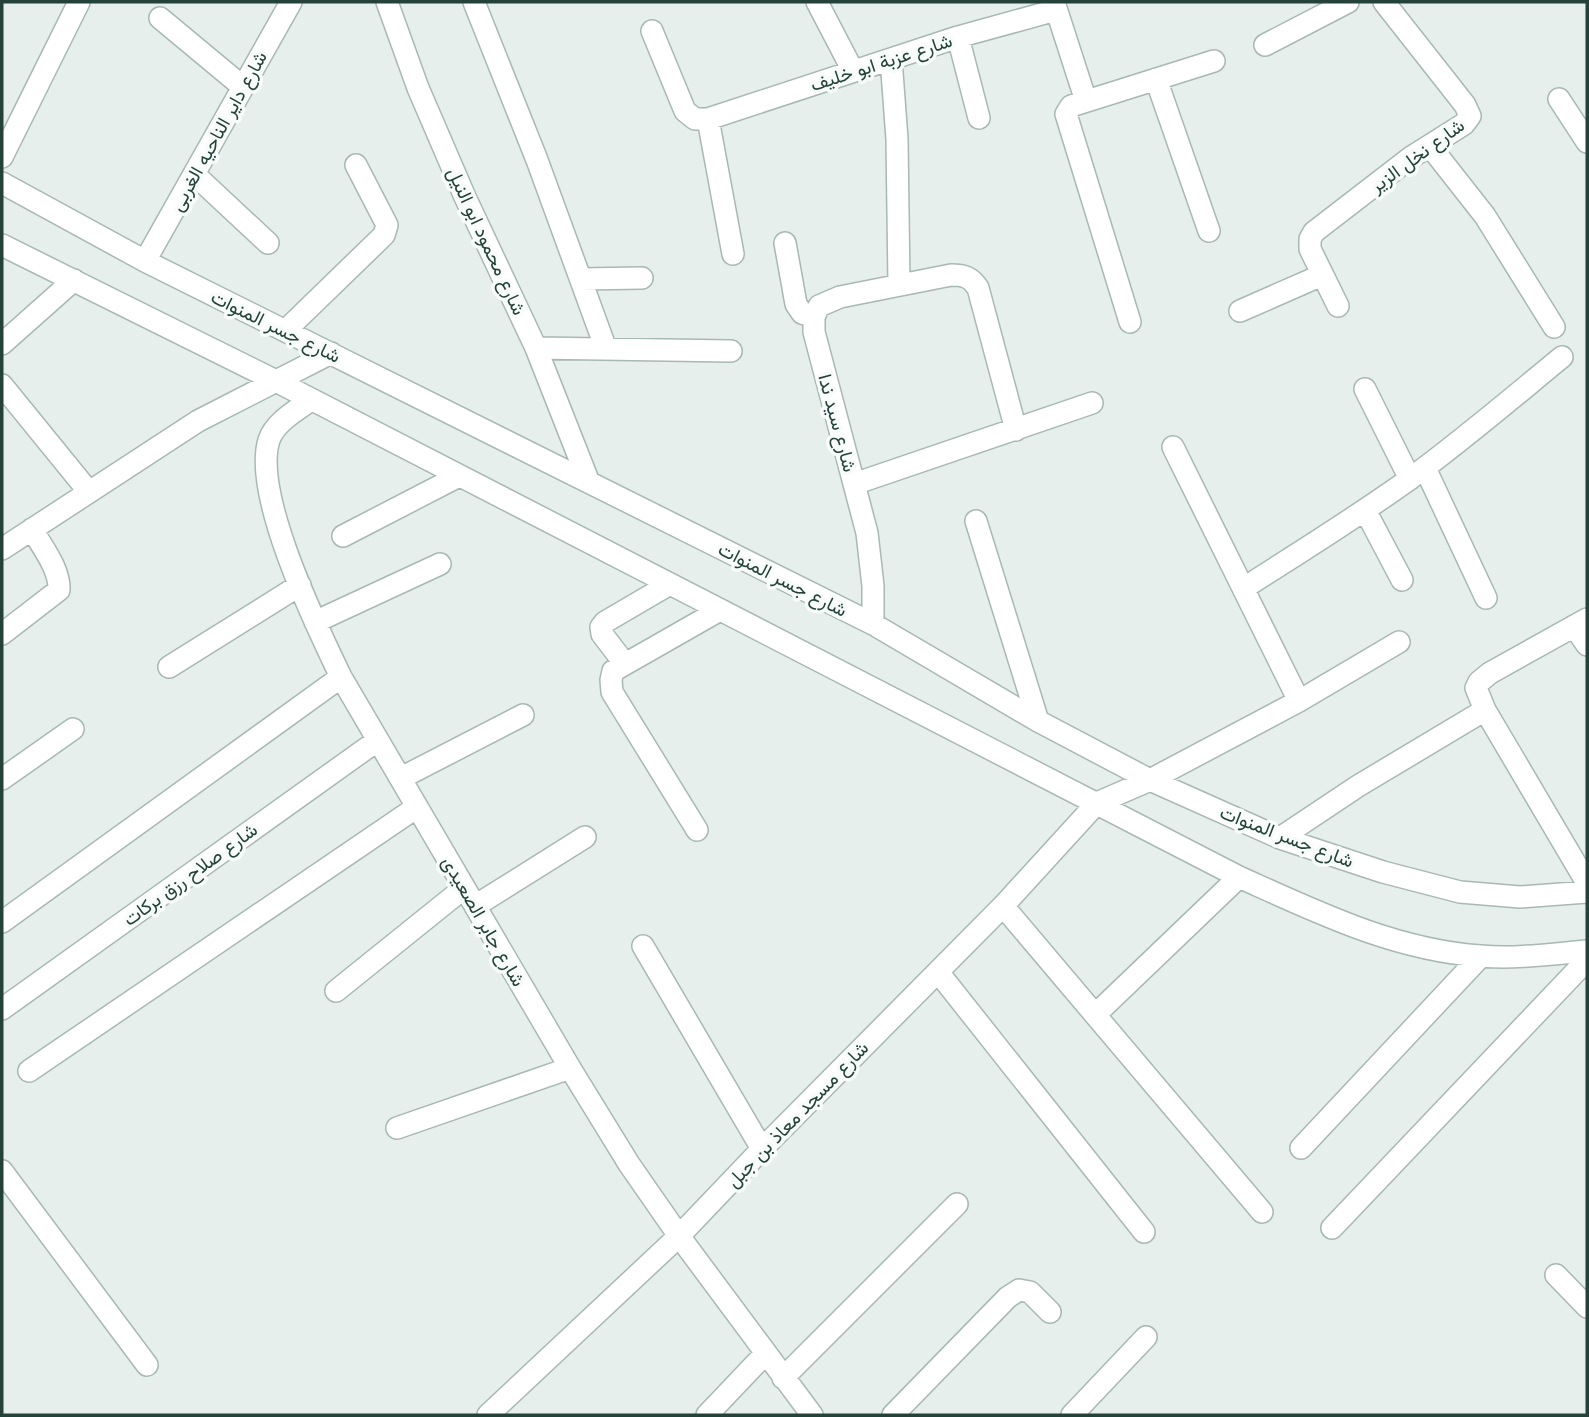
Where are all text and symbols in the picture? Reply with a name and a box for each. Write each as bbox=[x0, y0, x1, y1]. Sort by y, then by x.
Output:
street label: شارع عزبة ابو خليف bbox=[807, 28, 955, 97]
street label: شارع داير الناحيه الغربى bbox=[164, 47, 273, 216]
street label: شارع نخل الزير bbox=[1364, 113, 1469, 199]
street label: شارع محمود ابو النيل bbox=[441, 163, 532, 319]
street label: شارع جسر المنوات bbox=[207, 284, 345, 369]
street label: شارع سيد ندا bbox=[812, 371, 863, 475]
street label: شارع جسر المنوات bbox=[714, 536, 851, 623]
street label: شارع جسر المنوات bbox=[1216, 799, 1357, 873]
street label: شارع صلاح رزق بركات bbox=[118, 817, 263, 932]
street label: شارع جابر الصعيدى bbox=[436, 851, 531, 991]
street label: شارع مسجد معاذ بن جبل bbox=[721, 1036, 874, 1193]

